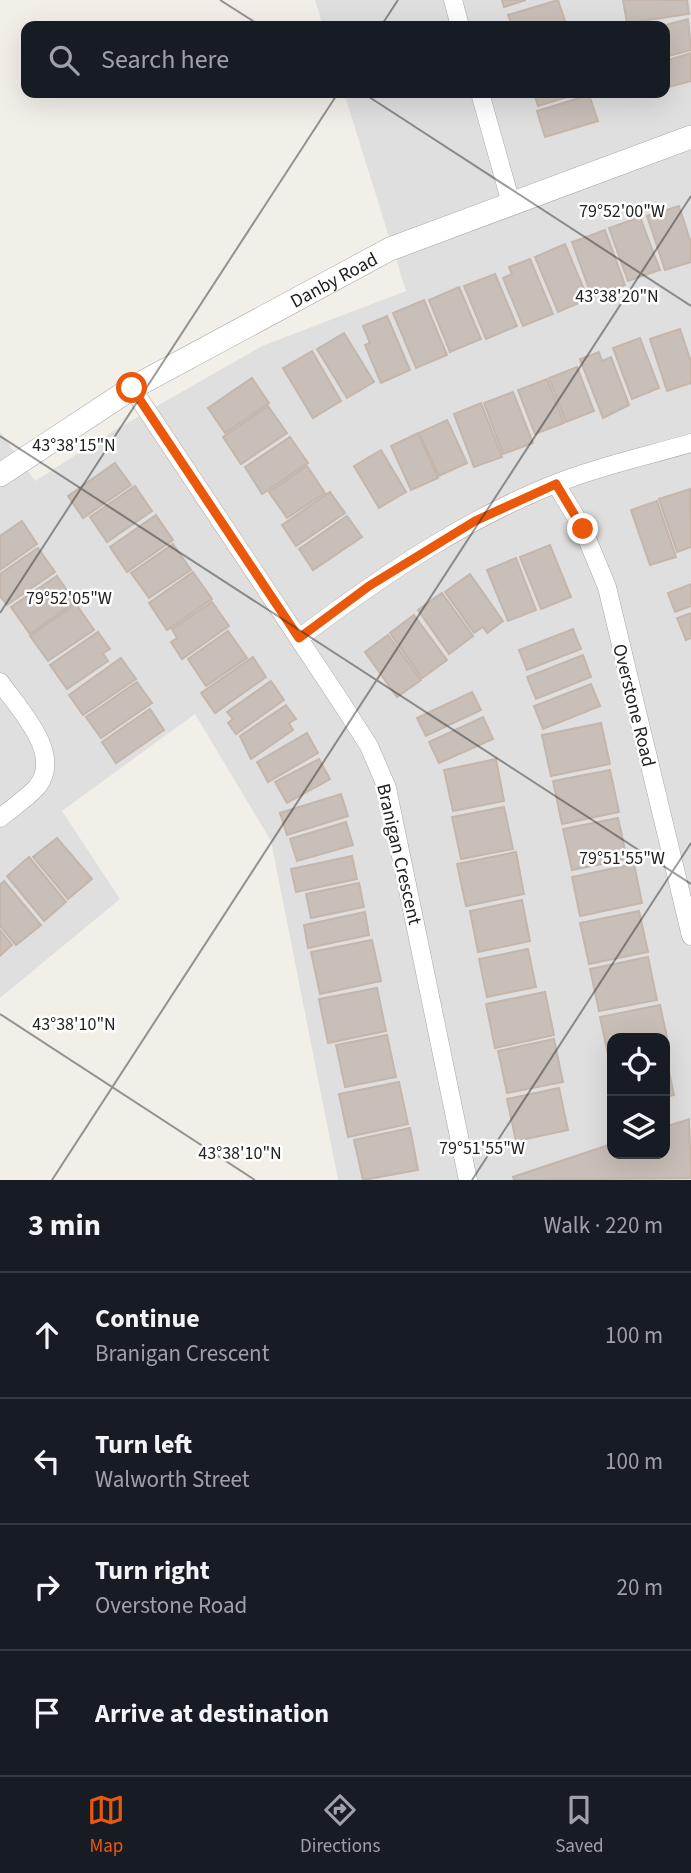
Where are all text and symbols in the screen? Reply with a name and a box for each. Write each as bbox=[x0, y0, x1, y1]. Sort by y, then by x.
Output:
search box bbox=[21, 21, 670, 98]
icon: search bbox=[45, 41, 83, 79]
text: Search here bbox=[101, 41, 229, 78]
text: 79°52'00"W bbox=[579, 199, 665, 224]
street label: Danby Road bbox=[286, 246, 383, 315]
text: 43°38'20"N bbox=[575, 284, 659, 309]
route start bbox=[116, 372, 147, 403]
text: 43°38'15"N bbox=[32, 433, 116, 458]
route end bbox=[567, 513, 598, 544]
text: 79°52'05"W bbox=[26, 586, 112, 611]
street label: Overstone Road bbox=[605, 641, 662, 770]
street label: Branigan Crescent bbox=[369, 781, 428, 928]
text: 79°51'55"W bbox=[579, 846, 665, 871]
text: 43°38'10"N bbox=[32, 1012, 116, 1037]
map controls bbox=[607, 1033, 670, 1159]
button: locate bbox=[607, 1033, 670, 1096]
button: layers bbox=[607, 1096, 670, 1159]
text: 79°51'55"W bbox=[439, 1136, 525, 1161]
text: 43°38'10"N bbox=[198, 1141, 282, 1166]
text: 3 min bbox=[28, 1204, 101, 1247]
text: Walk · 220 m bbox=[544, 1209, 663, 1242]
text: Continue bbox=[95, 1300, 200, 1337]
icon: ahead bbox=[28, 1316, 66, 1354]
text: 100 m bbox=[605, 1319, 663, 1352]
text: Branigan Crescent bbox=[95, 1337, 269, 1370]
text: Turn left bbox=[95, 1426, 192, 1463]
icon: left bbox=[28, 1442, 66, 1480]
text: 100 m bbox=[605, 1445, 663, 1478]
text: Walworth Street bbox=[95, 1463, 250, 1496]
text: Turn right bbox=[95, 1552, 210, 1589]
icon: right bbox=[28, 1568, 66, 1606]
text: 20 m bbox=[616, 1571, 663, 1604]
text: Overstone Road bbox=[95, 1589, 247, 1622]
icon: arrive bbox=[28, 1694, 66, 1732]
text: Arrive at destination bbox=[95, 1695, 329, 1732]
tab: Map bbox=[87, 1791, 125, 1860]
tab: Directions bbox=[300, 1791, 380, 1860]
tab: Saved bbox=[555, 1791, 604, 1860]

